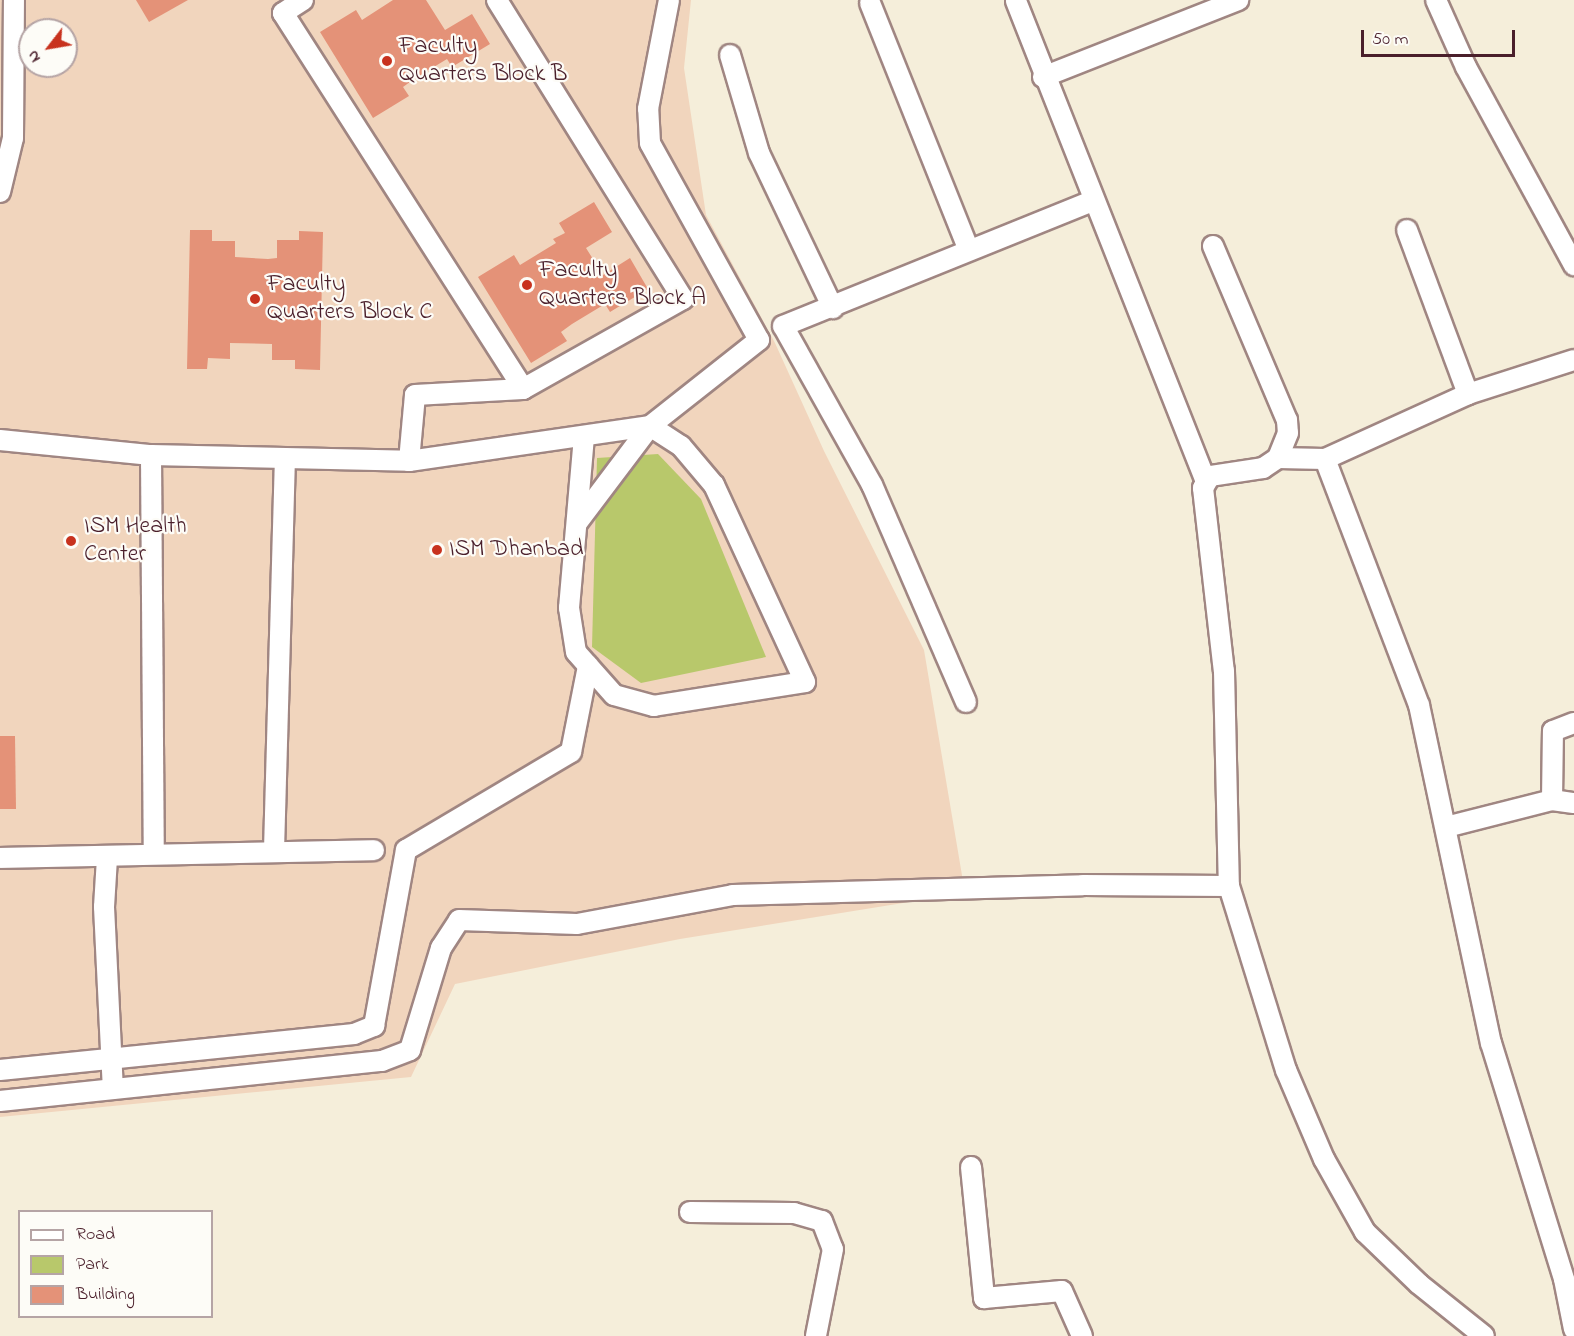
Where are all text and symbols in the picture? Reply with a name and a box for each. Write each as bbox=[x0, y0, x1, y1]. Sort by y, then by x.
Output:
north arrow bbox=[18, 18, 78, 78]
scale bar bbox=[1364, 18, 1518, 56]
text: 50 m bbox=[1372, 27, 1409, 53]
place label: Faculty Quarters Block B bbox=[399, 33, 568, 89]
text: N bbox=[21, 45, 47, 67]
marker: Faculty Quarters Block B bbox=[380, 54, 394, 68]
place label: Faculty Quarters Block A bbox=[539, 257, 706, 313]
place label: Faculty Quarters Block C bbox=[267, 271, 433, 327]
marker: Faculty Quarters Block A bbox=[520, 278, 534, 292]
marker: Faculty Quarters Block C bbox=[248, 292, 262, 306]
place label: ISM Health Center bbox=[84, 513, 187, 569]
marker: ISM Health Center bbox=[62, 532, 80, 550]
place label: ISM Dhanbad bbox=[449, 536, 584, 564]
marker: ISM Dhanbad bbox=[430, 543, 444, 557]
legend bbox=[18, 1210, 213, 1318]
text: Road bbox=[76, 1222, 115, 1248]
text: Park bbox=[76, 1252, 109, 1278]
text: Building bbox=[76, 1282, 135, 1308]

